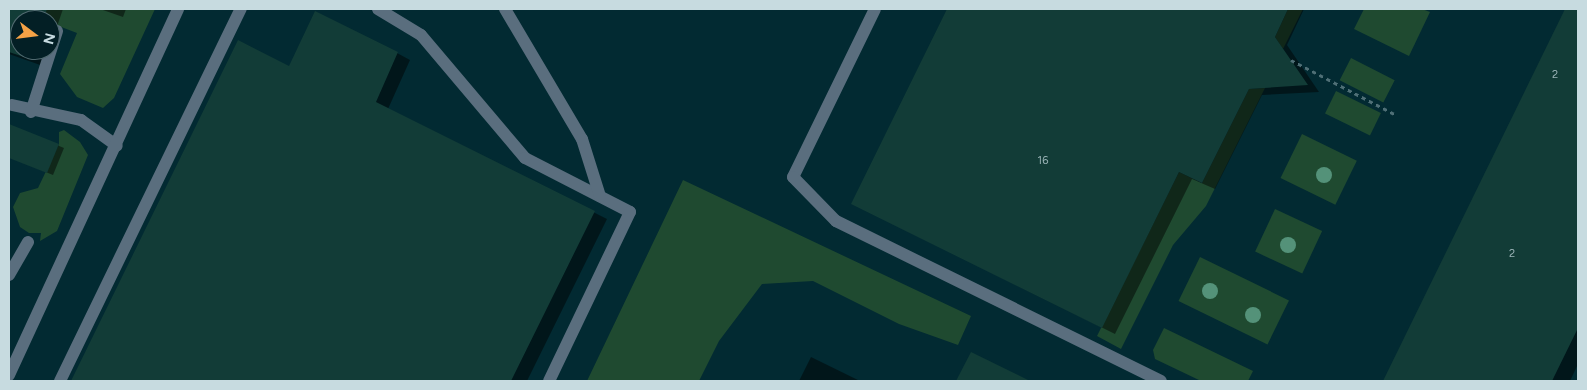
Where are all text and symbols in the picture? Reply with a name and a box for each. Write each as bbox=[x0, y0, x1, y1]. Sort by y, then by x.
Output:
north arrow bbox=[10, 10, 60, 60]
text: N bbox=[39, 31, 59, 46]
house number: 2 bbox=[1552, 68, 1558, 82]
house number: 16 bbox=[1038, 154, 1048, 168]
house number: 2 bbox=[1509, 247, 1515, 261]

